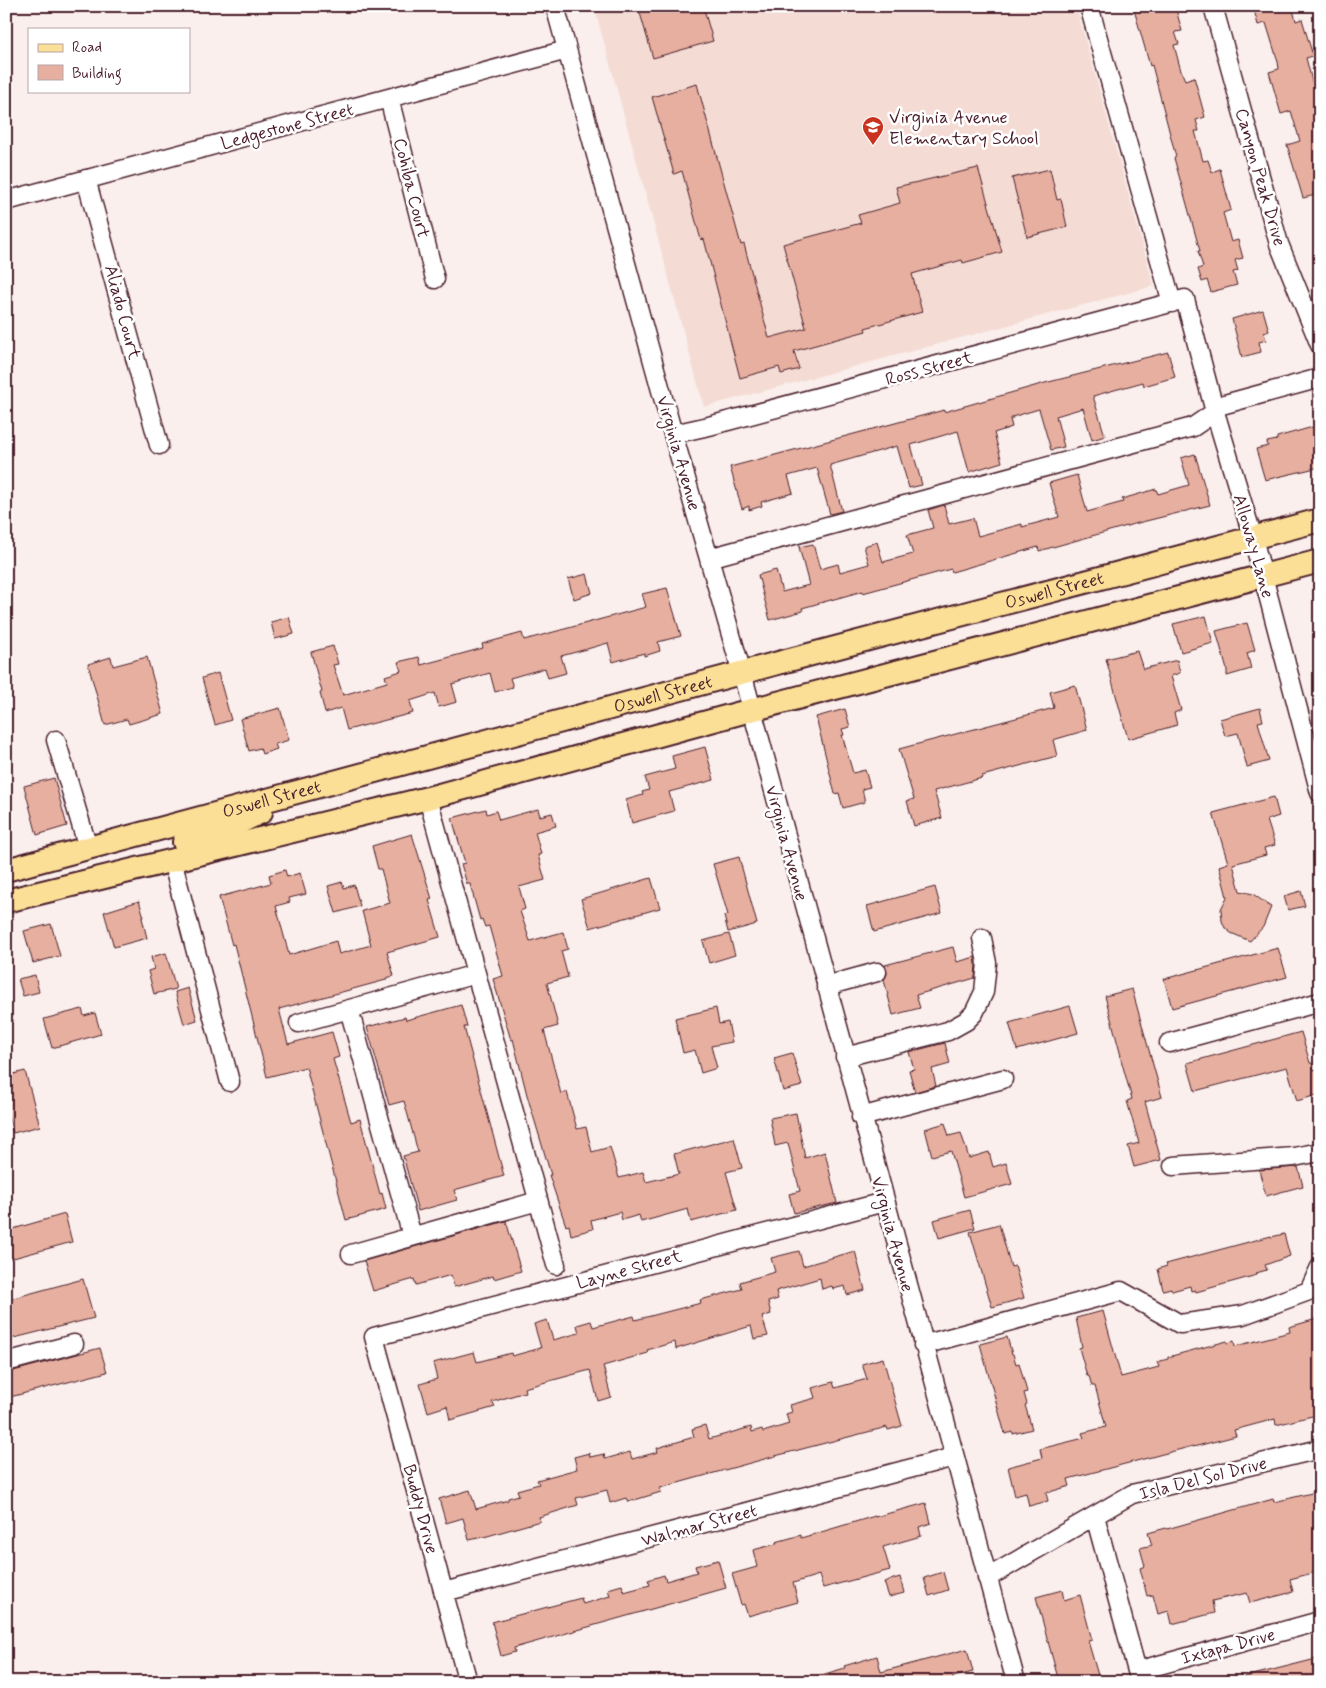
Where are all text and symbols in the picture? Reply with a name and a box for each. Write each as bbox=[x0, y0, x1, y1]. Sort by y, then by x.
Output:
legend bbox=[28, 28, 190, 92]
text: Road bbox=[72, 38, 102, 58]
text: Building bbox=[72, 64, 122, 85]
street label: Ledgestone Street bbox=[218, 98, 357, 157]
place label: Virginia Avenue Elementary School bbox=[889, 106, 1039, 151]
street label: Canyon Peak Drive bbox=[1229, 106, 1291, 249]
school or university icon: Virginia Avenue Elementary School bbox=[861, 115, 885, 146]
street label: Cohiba Court bbox=[387, 136, 435, 241]
street label: Aliado Court bbox=[98, 262, 146, 363]
street label: Ross Street bbox=[883, 346, 976, 392]
street label: Virginia Avenue bbox=[649, 393, 706, 514]
street label: Alloway Lane bbox=[1227, 491, 1279, 601]
street label: Oswell Street bbox=[1002, 566, 1107, 616]
street label: Oswell Street bbox=[611, 670, 715, 720]
street label: Oswell Street bbox=[220, 775, 324, 824]
street label: Virginia Avenue bbox=[758, 783, 813, 904]
street label: Virginia Avenue bbox=[864, 1174, 919, 1295]
street label: Layne Street bbox=[574, 1244, 685, 1296]
street label: Isla Del Sol Drive bbox=[1137, 1451, 1270, 1506]
street label: Buddy Drive bbox=[397, 1462, 444, 1557]
street label: Walmar Street bbox=[639, 1499, 760, 1553]
street label: Ixtapa Drive bbox=[1179, 1623, 1278, 1671]

